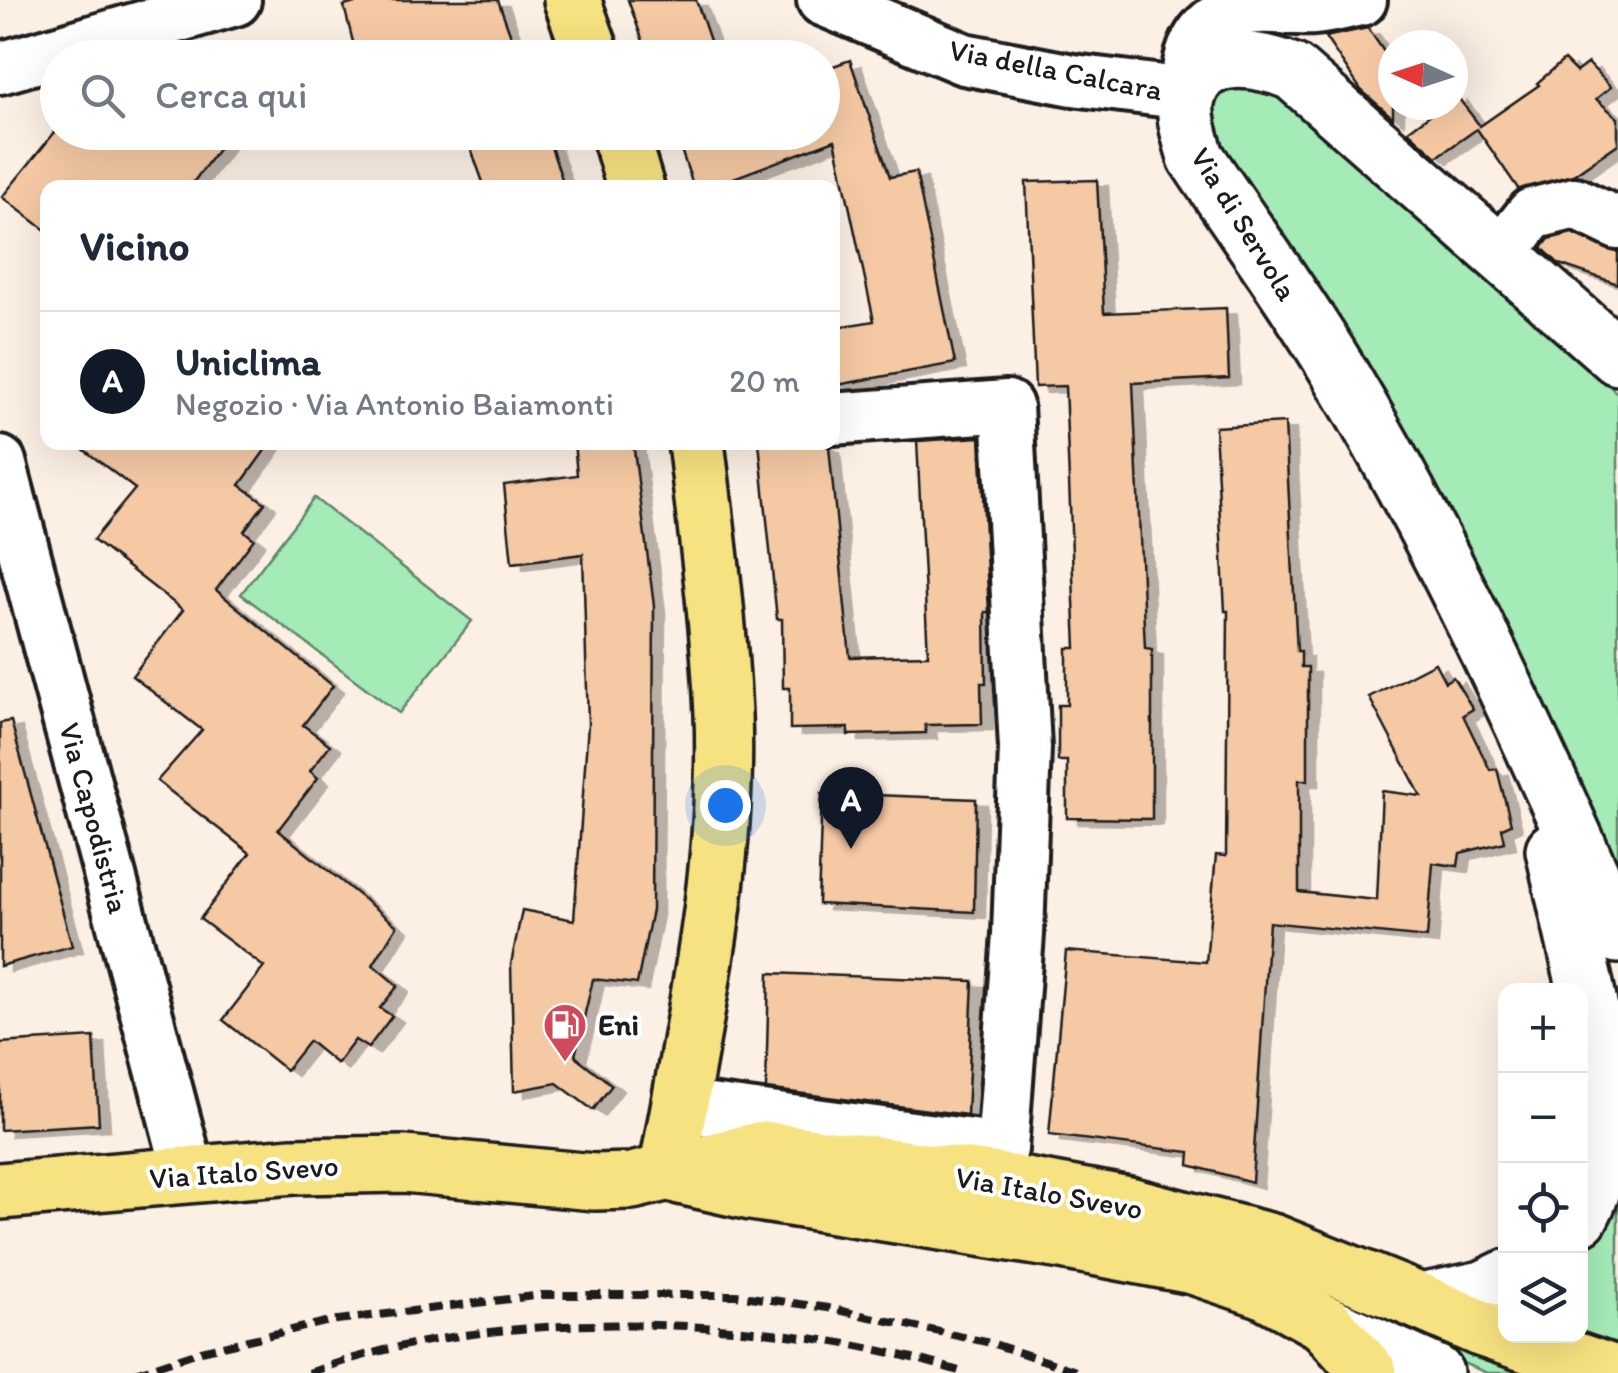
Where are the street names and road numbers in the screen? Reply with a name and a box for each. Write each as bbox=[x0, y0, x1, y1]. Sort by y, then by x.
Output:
street label: Via della Calcara bbox=[946, 31, 1166, 108]
street label: Via di Servola bbox=[1183, 140, 1306, 307]
street label: Via Capodistria bbox=[51, 718, 138, 918]
street label: Via Italo Svevo bbox=[148, 1146, 340, 1197]
street label: Via Italo Svevo bbox=[952, 1158, 1146, 1227]

